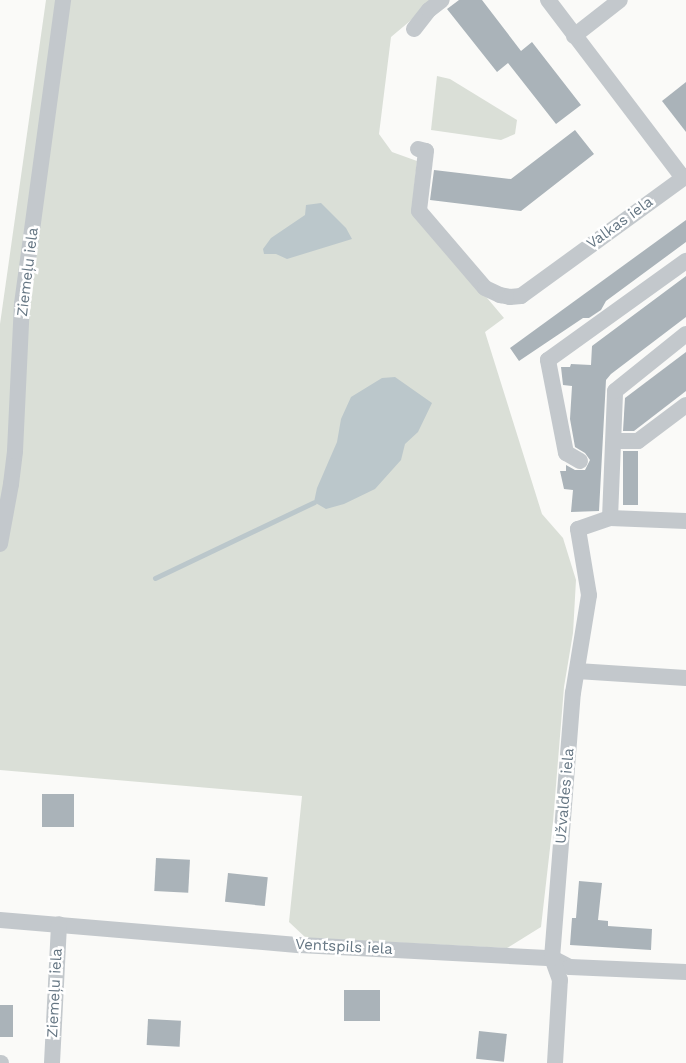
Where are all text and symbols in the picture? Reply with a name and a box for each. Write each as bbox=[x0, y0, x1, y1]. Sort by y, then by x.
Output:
street label: Valkas iela bbox=[583, 193, 657, 253]
street label: Ziemeļu iela bbox=[14, 226, 42, 318]
street label: Užvaldes iela bbox=[552, 747, 578, 845]
street label: Ventspils iela bbox=[295, 935, 393, 959]
street label: Ziemeļu iela bbox=[44, 948, 66, 1038]

